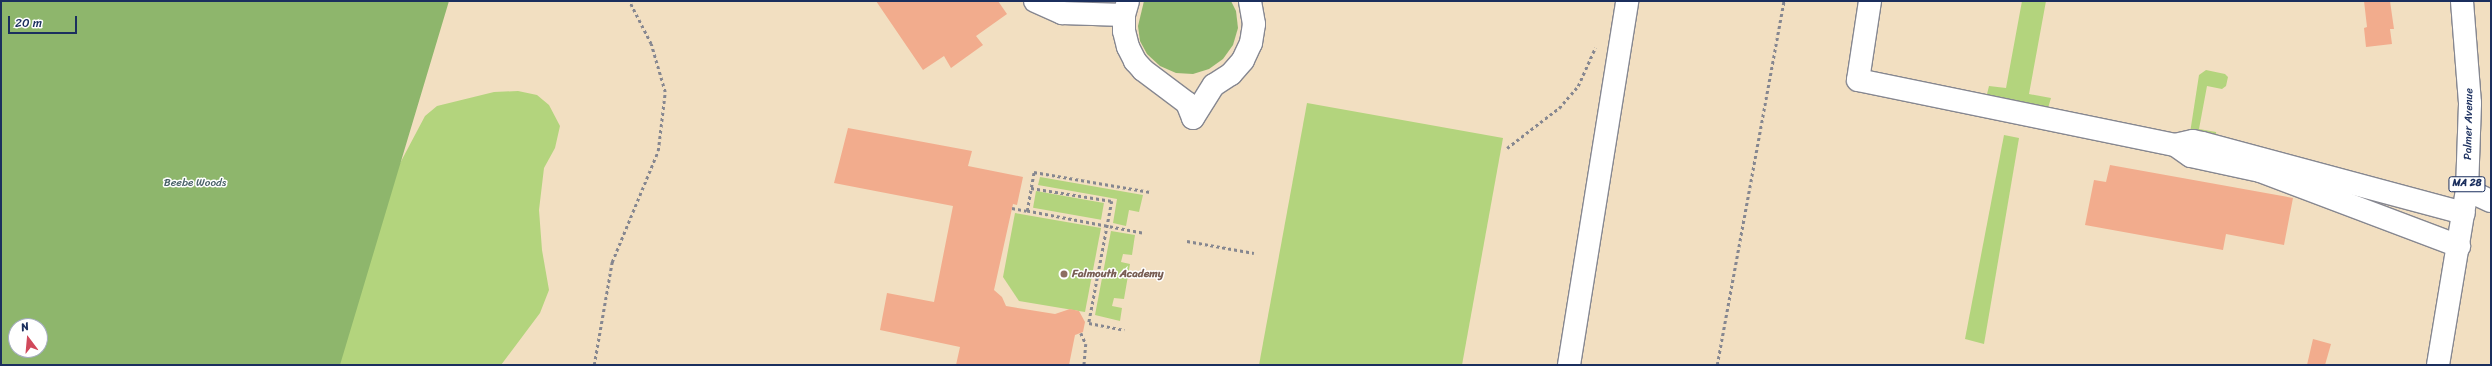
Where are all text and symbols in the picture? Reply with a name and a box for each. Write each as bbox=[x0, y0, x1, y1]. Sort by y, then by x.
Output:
scale bar bbox=[10, 8, 79, 34]
text: 20 m bbox=[15, 12, 42, 34]
street label: Palmer Avenue bbox=[2462, 88, 2476, 160]
park label: Beebe Woods bbox=[164, 176, 226, 190]
road number: MA 28 bbox=[2448, 176, 2486, 192]
place label: Falmouth Academy bbox=[1072, 267, 1163, 281]
marker: Falmouth Academy bbox=[1059, 269, 1069, 279]
text: N bbox=[19, 317, 31, 337]
north arrow bbox=[8, 318, 48, 358]

